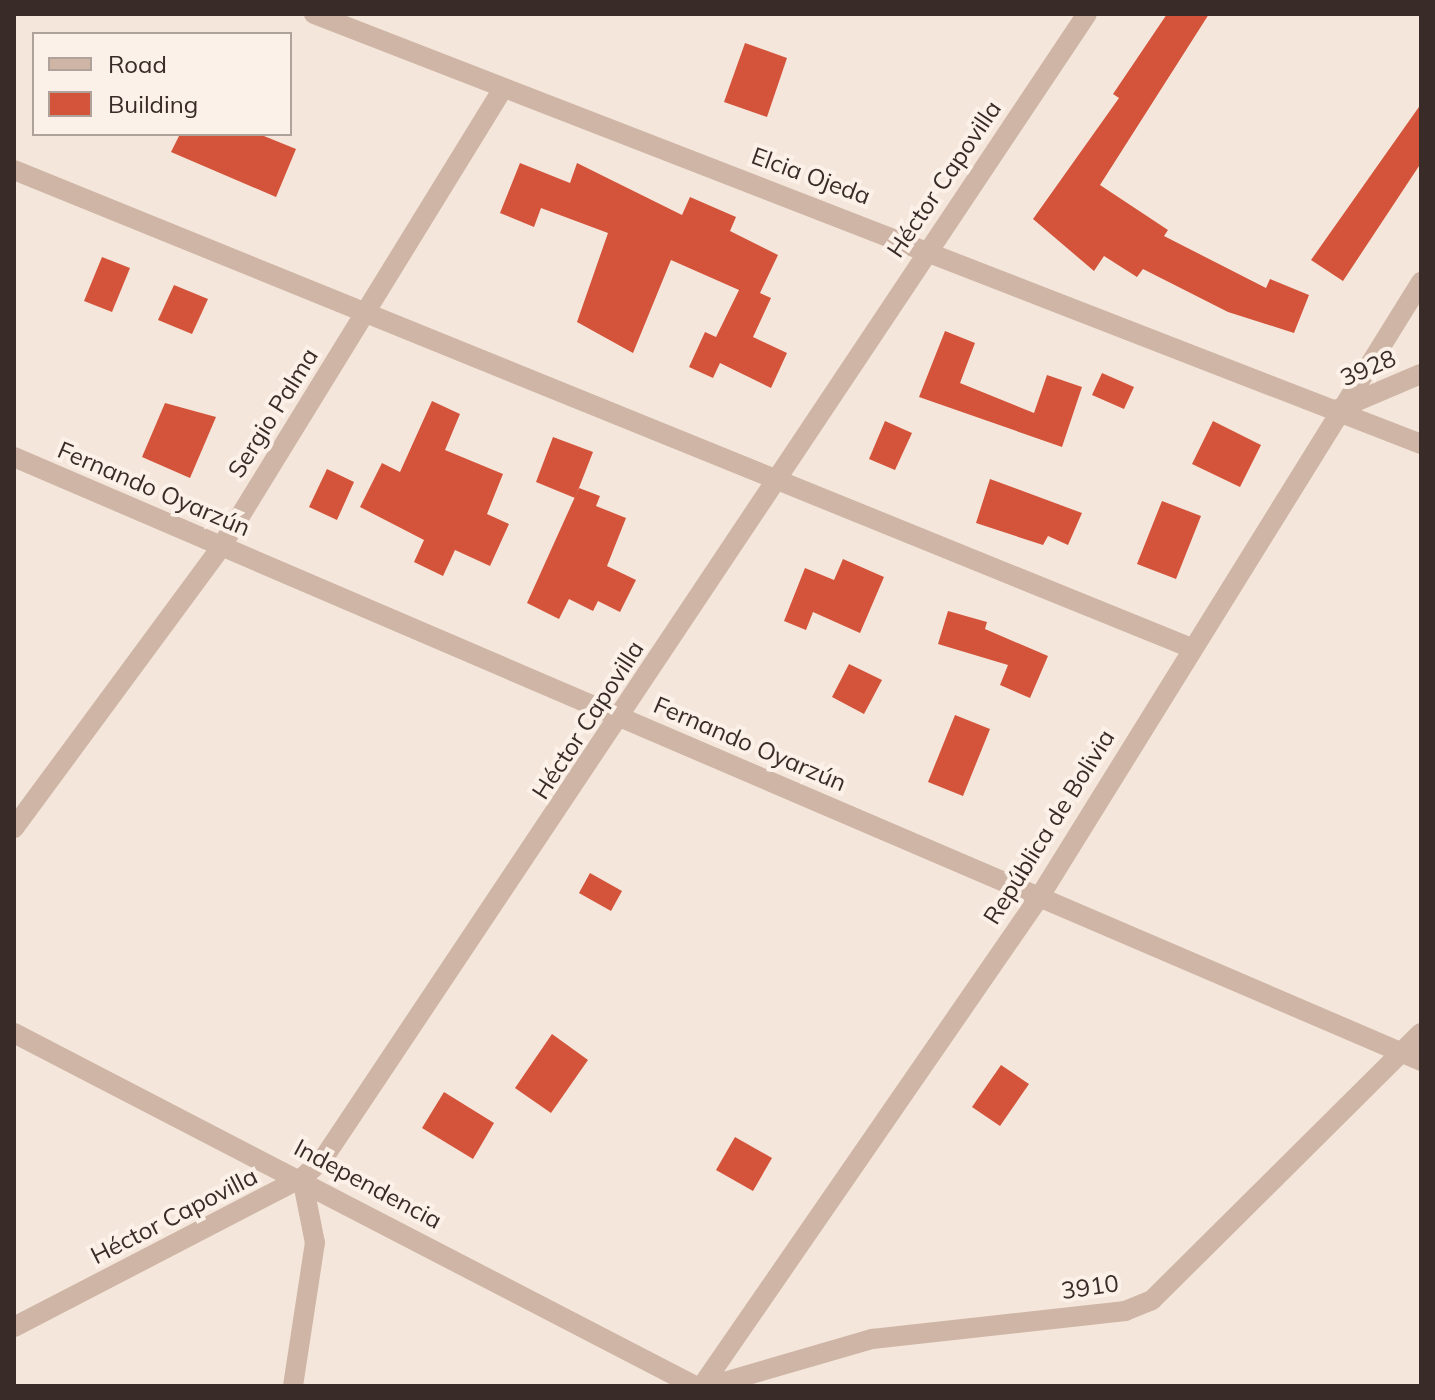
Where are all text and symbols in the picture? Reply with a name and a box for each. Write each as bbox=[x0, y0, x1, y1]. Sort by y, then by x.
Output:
legend bbox=[32, 32, 292, 136]
text: Road bbox=[108, 49, 167, 79]
text: Building bbox=[108, 89, 198, 119]
street label: Héctor Capovilla bbox=[881, 95, 1007, 263]
street label: Elcia Ojeda bbox=[748, 141, 874, 211]
street label: Sergio Palma bbox=[222, 343, 324, 483]
street label: 3928 bbox=[1336, 343, 1400, 393]
street label: Fernando Oyarzún bbox=[53, 435, 255, 543]
street label: Héctor Capovilla bbox=[526, 635, 650, 805]
street label: Fernando Oyarzún bbox=[649, 690, 851, 798]
street label: República de Bolivia bbox=[977, 724, 1121, 930]
street label: Independencia bbox=[289, 1133, 447, 1235]
street label: Héctor Capovilla bbox=[86, 1162, 262, 1270]
street label: 3910 bbox=[1059, 1269, 1121, 1305]

